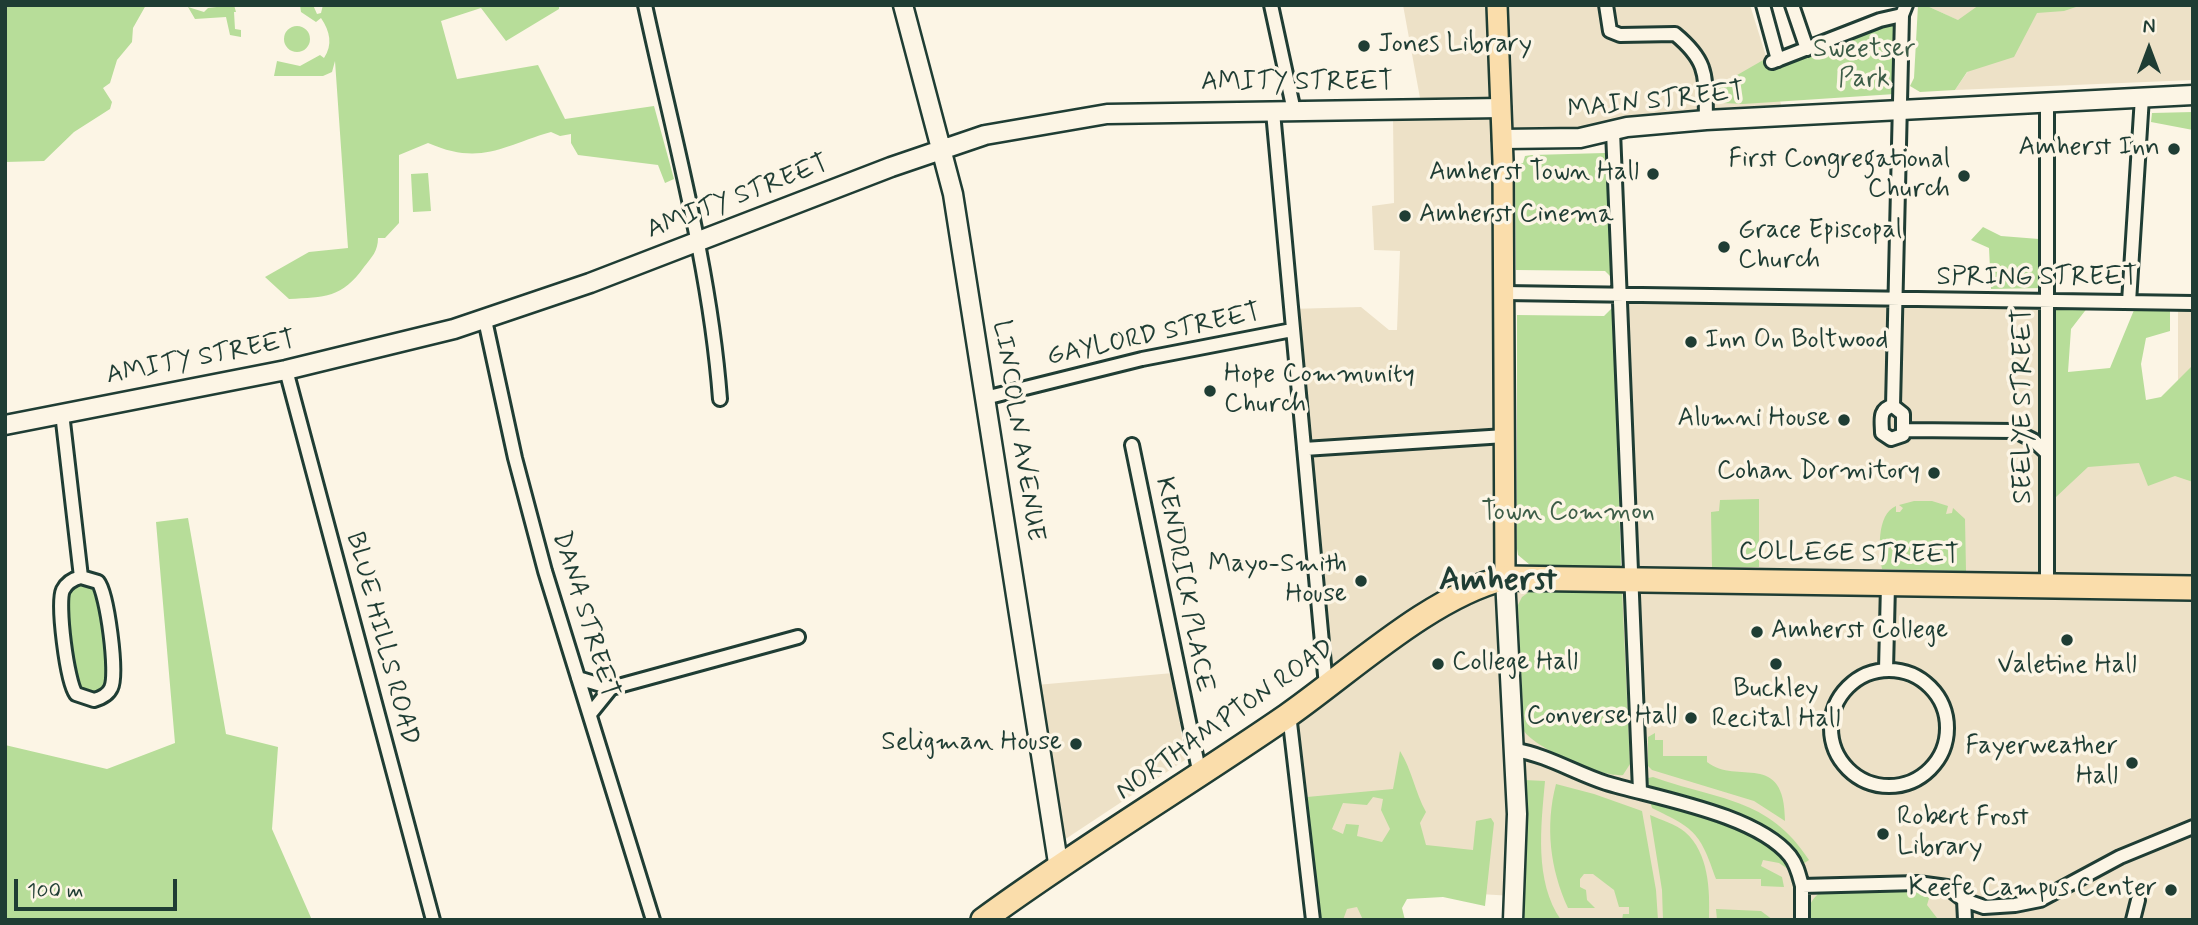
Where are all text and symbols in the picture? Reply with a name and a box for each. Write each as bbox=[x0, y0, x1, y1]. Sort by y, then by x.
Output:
north arrow bbox=[2114, 14, 2184, 84]
text: N bbox=[2143, 15, 2155, 40]
place label: Jones Library bbox=[1378, 30, 1532, 62]
park label: Sweetser Park bbox=[1813, 35, 1915, 96]
marker: Jones Library bbox=[1356, 38, 1372, 54]
street label: AMITY STREET bbox=[1201, 68, 1393, 100]
street label: MAIN STREET bbox=[1566, 77, 1746, 127]
place label: Amherst Inn bbox=[2018, 133, 2160, 165]
marker: Amherst Inn bbox=[2166, 141, 2182, 157]
place label: First Congregational Church bbox=[1728, 145, 1950, 206]
street label: AMITY STREET bbox=[643, 149, 833, 247]
place label: Amherst Town Hall bbox=[1429, 158, 1639, 190]
marker: Amherst Town Hall bbox=[1645, 166, 1661, 182]
marker: First Congregational Church bbox=[1956, 168, 1972, 184]
place label: Amherst Cinema bbox=[1419, 200, 1614, 232]
marker: Amherst Cinema bbox=[1397, 208, 1413, 224]
place label: Grace Episcopal Church bbox=[1738, 216, 1902, 278]
marker: Grace Episcopal Church bbox=[1716, 239, 1732, 255]
street label: SPRING STREET bbox=[1936, 263, 2138, 295]
street label: GAYLORD STREET bbox=[1044, 298, 1264, 374]
street label: SEELYE STREET bbox=[2009, 308, 2041, 504]
street label: LINCOLN AVENUE bbox=[984, 318, 1050, 544]
street label: AMITY STREET bbox=[104, 325, 298, 393]
place label: Inn On Boltwood bbox=[1705, 326, 1888, 358]
marker: Inn On Boltwood bbox=[1683, 334, 1699, 350]
place label: Hope Community Church bbox=[1224, 360, 1415, 422]
marker: Hope Community Church bbox=[1202, 383, 1218, 399]
place label: Alumni House bbox=[1678, 404, 1830, 436]
marker: Alumni House bbox=[1836, 412, 1852, 428]
place label: Cohan Dormitory bbox=[1717, 457, 1920, 489]
marker: Cohan Dormitory bbox=[1926, 465, 1942, 481]
street label: KENDRICK PLACE bbox=[1147, 475, 1219, 695]
park label: Town Common bbox=[1481, 498, 1655, 530]
street label: DANA STREET bbox=[544, 528, 624, 702]
street label: BLUE HILLS ROAD bbox=[338, 529, 424, 749]
street label: COLLEGE STREET bbox=[1738, 537, 1960, 573]
place label: Mayo-Smith House bbox=[1208, 550, 1347, 612]
district label: Amherst bbox=[1439, 562, 1557, 602]
marker: Mayo-Smith House bbox=[1353, 573, 1369, 589]
place label: Amherst College bbox=[1771, 616, 1948, 648]
marker: Amherst College bbox=[1749, 624, 1765, 640]
marker: Valetine Hall bbox=[2059, 632, 2075, 648]
street label: NORTHAMPTON ROAD bbox=[1111, 634, 1341, 808]
place label: College Hall bbox=[1452, 648, 1578, 680]
place label: Valetine Hall bbox=[1997, 651, 2137, 683]
marker: College Hall bbox=[1430, 656, 1446, 672]
marker: Buckley Recital Hall bbox=[1768, 656, 1784, 672]
place label: Buckley Recital Hall bbox=[1712, 675, 1840, 736]
place label: Converse Hall bbox=[1526, 702, 1677, 734]
marker: Converse Hall bbox=[1683, 710, 1699, 726]
place label: Seligman House bbox=[881, 728, 1062, 760]
place label: Fayerweather Hall bbox=[1966, 732, 2118, 794]
marker: Seligman House bbox=[1068, 736, 1084, 752]
marker: Fayerweather Hall bbox=[2124, 755, 2140, 771]
place label: Robert Frost Library bbox=[1897, 803, 2029, 864]
marker: Robert Frost Library bbox=[1875, 826, 1891, 842]
scale bar bbox=[18, 866, 180, 910]
place label: Keefe Campus Center bbox=[1908, 874, 2157, 906]
text: 100 m bbox=[27, 877, 83, 905]
marker: Keefe Campus Center bbox=[2163, 882, 2179, 898]

